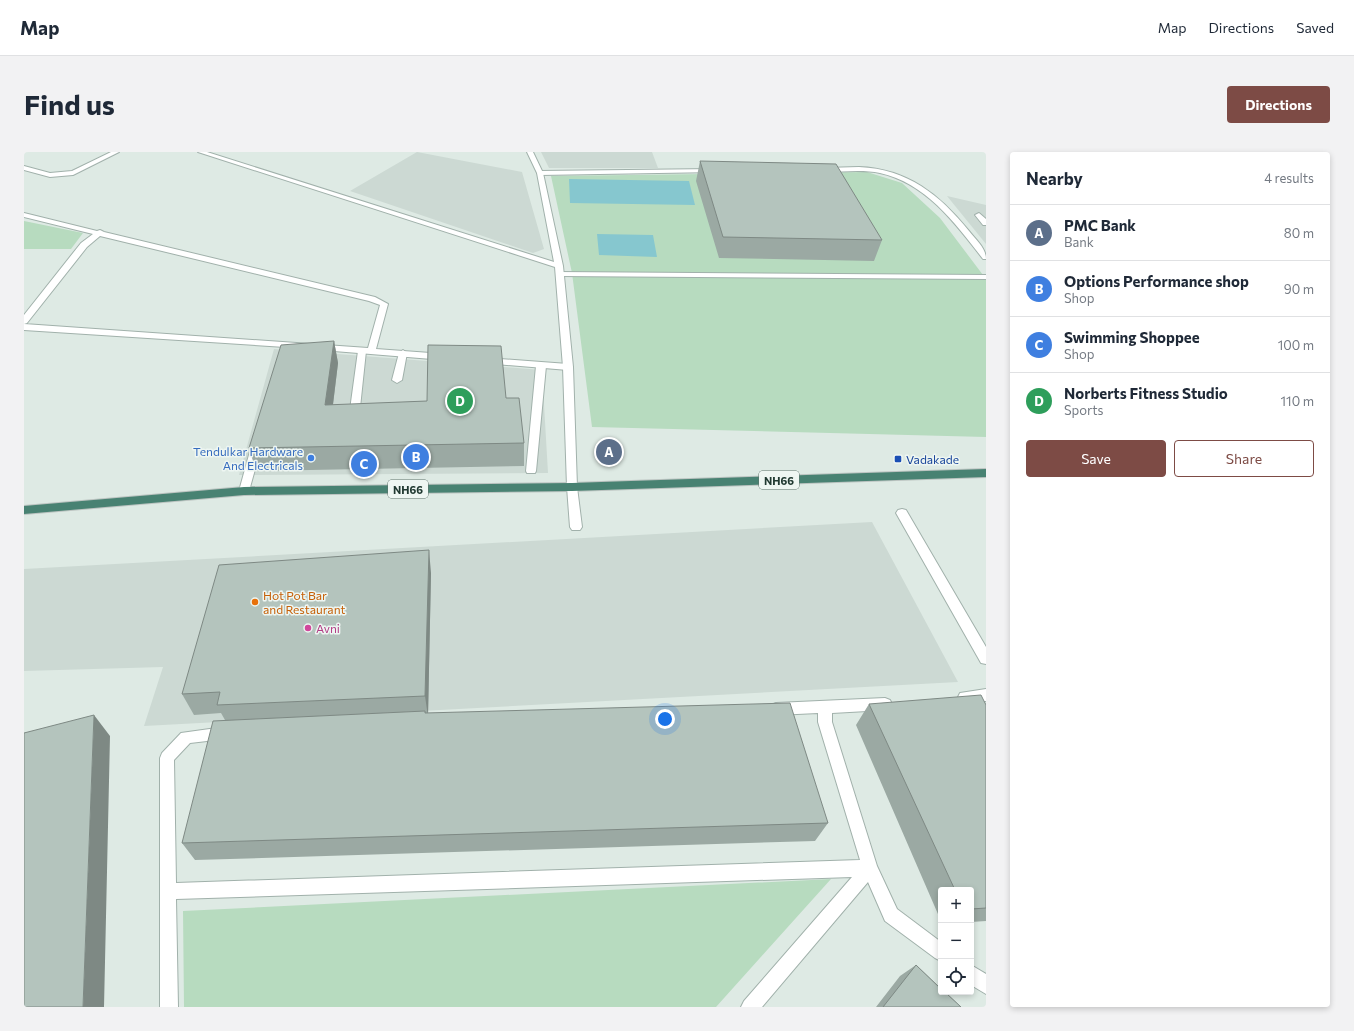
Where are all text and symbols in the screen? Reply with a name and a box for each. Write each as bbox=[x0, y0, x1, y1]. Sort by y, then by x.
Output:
text: Map bbox=[20, 16, 59, 39]
text: Map bbox=[1158, 19, 1187, 36]
text: Directions bbox=[1209, 19, 1274, 36]
text: Saved bbox=[1296, 19, 1334, 36]
button: Directions bbox=[1227, 86, 1330, 123]
text: Find us bbox=[24, 87, 115, 121]
text: Nearby bbox=[1026, 168, 1083, 189]
text: 4 results bbox=[1264, 170, 1314, 186]
text: PMC Bank bbox=[1064, 216, 1136, 234]
text: A bbox=[1034, 225, 1044, 241]
text: 80 m bbox=[1284, 225, 1314, 241]
text: Bank bbox=[1064, 234, 1094, 250]
text: Options Performance shop bbox=[1064, 272, 1249, 290]
text: B bbox=[1035, 281, 1043, 297]
text: 90 m bbox=[1284, 281, 1314, 297]
text: Shop bbox=[1064, 290, 1095, 306]
text: Swimming Shoppee bbox=[1064, 328, 1200, 346]
text: C bbox=[1035, 337, 1043, 353]
text: 100 m bbox=[1278, 337, 1314, 353]
text: Shop bbox=[1064, 346, 1095, 362]
text: Norberts Fitness Studio bbox=[1064, 384, 1228, 402]
pin: D bbox=[447, 386, 473, 416]
text: D bbox=[1034, 393, 1044, 409]
text: 110 m bbox=[1281, 393, 1314, 409]
text: Sports bbox=[1064, 402, 1104, 418]
pin: A bbox=[596, 437, 622, 467]
button: Save bbox=[1026, 440, 1166, 477]
button: Share bbox=[1174, 440, 1314, 477]
pin: B bbox=[403, 442, 429, 472]
place label: Tendulkar Hardware And Electricals bbox=[193, 444, 303, 472]
pin: C bbox=[351, 449, 377, 479]
place label: Vadakade bbox=[906, 452, 959, 466]
marker: Tendulkar Hardware And Electricals bbox=[306, 453, 316, 463]
marker: Vadakade bbox=[893, 454, 903, 464]
road number: NH66 bbox=[759, 471, 799, 489]
road number: NH66 bbox=[388, 480, 428, 498]
place label: Hot Pot Bar and Restaurant bbox=[263, 588, 346, 616]
marker: Hot Pot Bar and Restaurant bbox=[250, 597, 260, 607]
place label: Avni bbox=[316, 621, 340, 635]
marker: Avni bbox=[303, 623, 313, 633]
your location bbox=[655, 709, 675, 729]
map controls bbox=[938, 887, 974, 995]
button: + bbox=[938, 887, 974, 923]
button: − bbox=[938, 923, 974, 959]
button: locate bbox=[938, 959, 974, 995]

